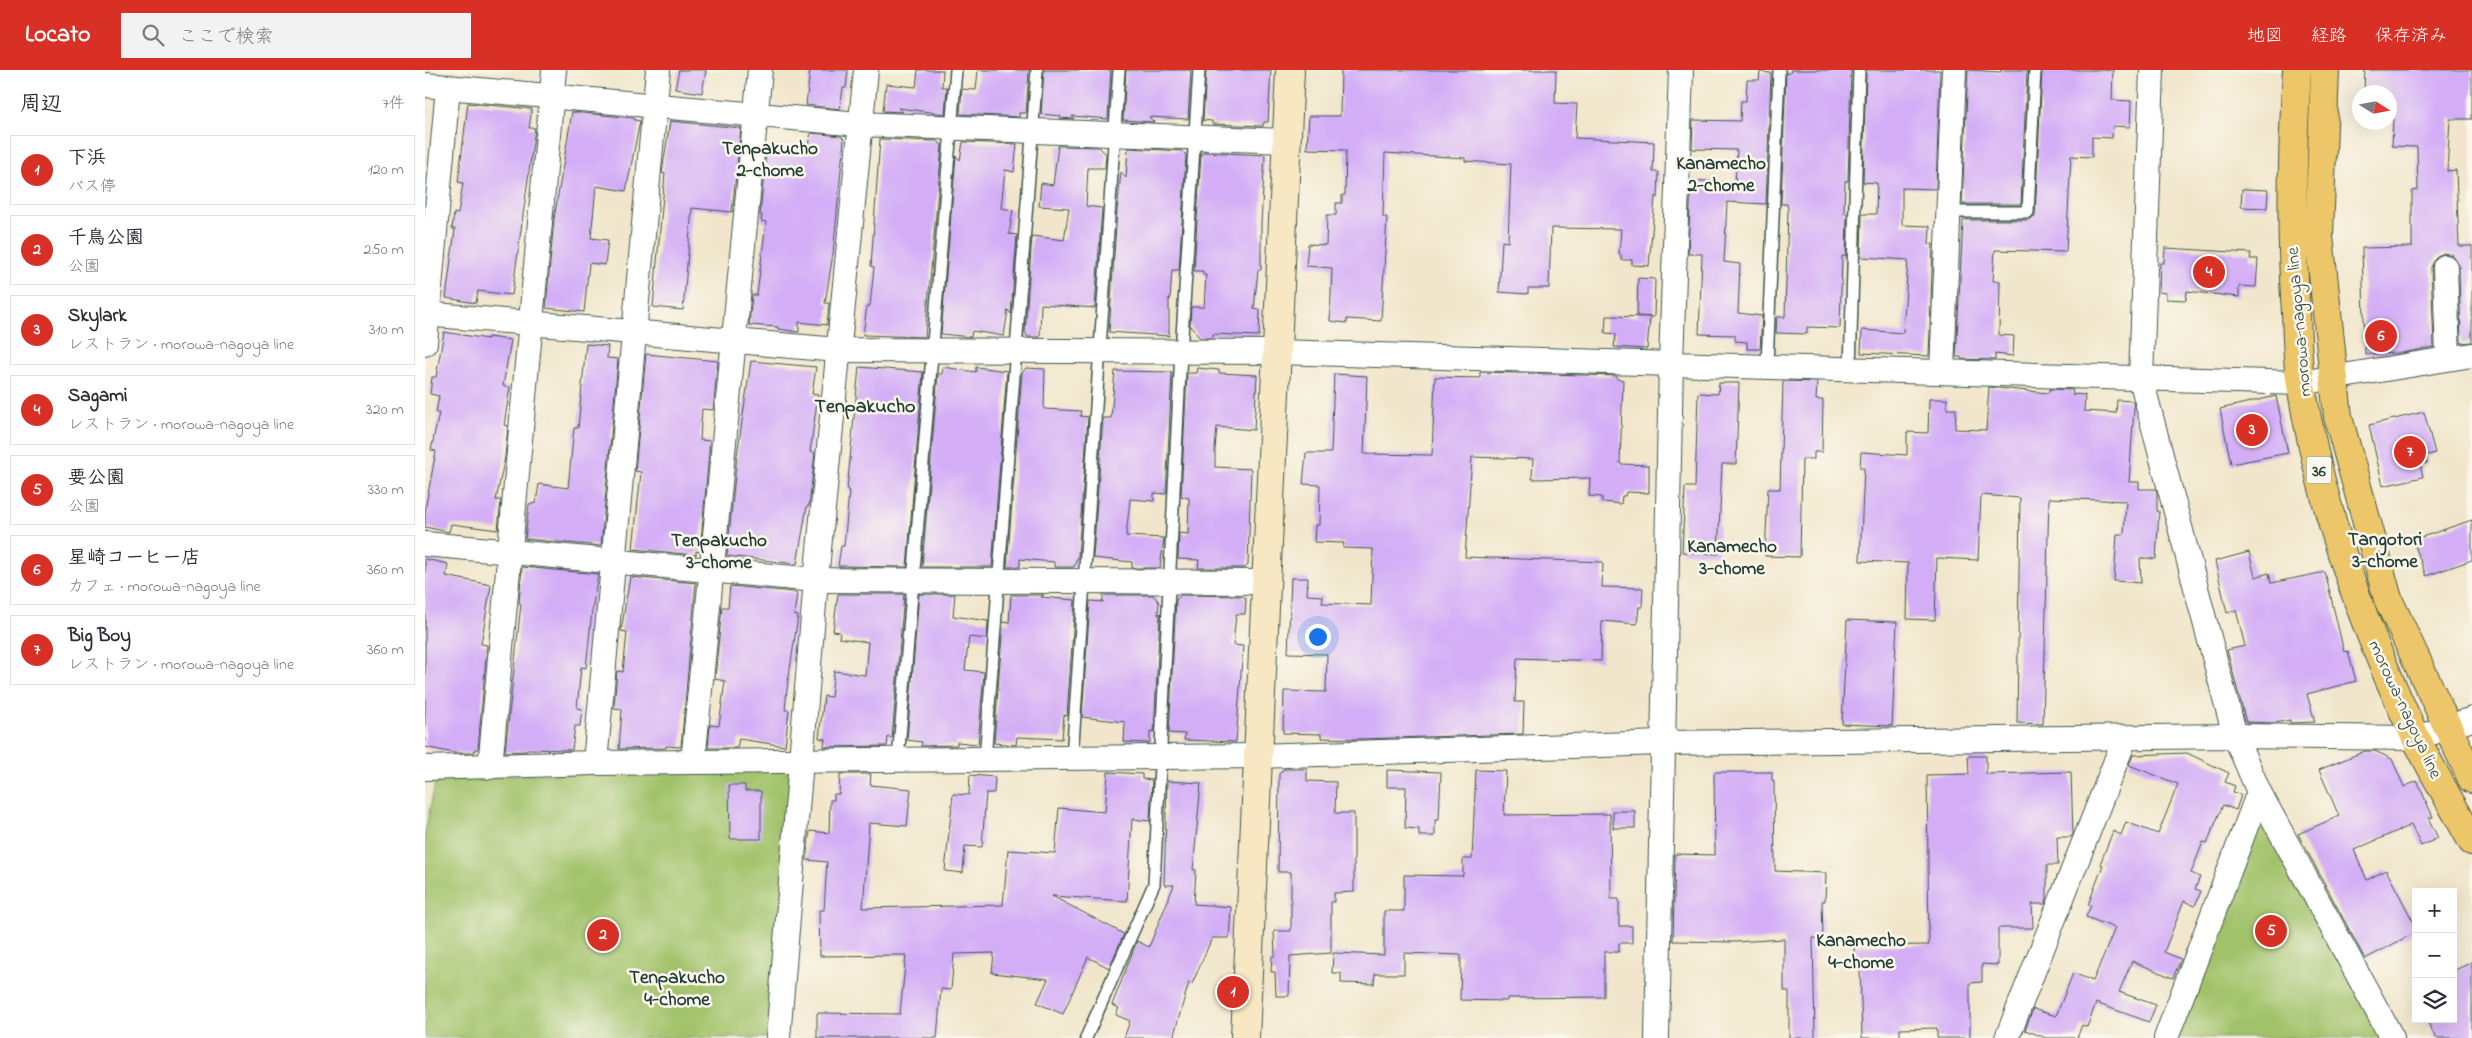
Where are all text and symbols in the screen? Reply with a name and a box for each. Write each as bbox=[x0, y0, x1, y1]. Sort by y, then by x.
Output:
search box bbox=[121, 13, 471, 58]
text: Locato bbox=[25, 18, 91, 53]
icon: search bbox=[139, 21, 167, 49]
text: ここで検索 bbox=[179, 24, 274, 51]
text: 地図 bbox=[2247, 24, 2283, 50]
text: 経路 bbox=[2311, 24, 2347, 50]
text: 保存済み bbox=[2375, 24, 2447, 50]
north arrow bbox=[2352, 85, 2397, 130]
text: 周辺 bbox=[20, 90, 62, 120]
text: 7件 bbox=[382, 92, 405, 116]
district label: Tenpakucho 2-chome bbox=[722, 136, 818, 185]
text: 下浜 bbox=[68, 145, 106, 172]
district label: Kanamecho 2-chome bbox=[1676, 151, 1766, 200]
text: 1 bbox=[34, 158, 40, 182]
text: 120 m bbox=[368, 158, 404, 182]
text: バス停 bbox=[68, 175, 116, 199]
text: 千鳥公園 bbox=[68, 225, 144, 252]
text: 2 bbox=[33, 238, 41, 262]
text: 250 m bbox=[364, 238, 404, 262]
street label: morowa-nagoya line bbox=[2280, 245, 2320, 398]
pin: 4 bbox=[2193, 253, 2225, 291]
text: 公園 bbox=[68, 255, 100, 279]
text: Skylark bbox=[68, 303, 127, 330]
pin: 6 bbox=[2365, 317, 2397, 355]
text: 3 bbox=[34, 318, 40, 342]
text: 310 m bbox=[369, 318, 404, 342]
text: レストラン · morowa-nagoya line bbox=[68, 333, 294, 357]
text: Sagami bbox=[68, 383, 127, 410]
district label: Tenpakucho bbox=[815, 393, 915, 422]
text: 4 bbox=[34, 398, 40, 422]
text: 320 m bbox=[366, 398, 404, 422]
pin: 3 bbox=[2236, 411, 2268, 449]
text: レストラン · morowa-nagoya line bbox=[68, 413, 294, 437]
pin: 7 bbox=[2394, 433, 2426, 471]
road number: 36 bbox=[2307, 456, 2331, 484]
text: 要公園 bbox=[68, 465, 125, 492]
text: 5 bbox=[32, 478, 42, 502]
text: 330 m bbox=[367, 478, 404, 502]
text: 公園 bbox=[68, 495, 100, 519]
district label: Tangotori 3-chome bbox=[2348, 527, 2422, 576]
district label: Tenpakucho 3-chome bbox=[671, 528, 767, 577]
district label: Kanamecho 3-chome bbox=[1687, 534, 1777, 583]
text: 星崎コーヒー店 bbox=[68, 545, 200, 572]
text: 6 bbox=[33, 558, 41, 582]
text: 360 m bbox=[367, 558, 404, 582]
text: カフェ · morowa-nagoya line bbox=[68, 575, 261, 599]
text: Big Boy bbox=[68, 623, 131, 650]
your location bbox=[1305, 624, 1331, 650]
street label: morowa-nagoya line bbox=[2360, 636, 2448, 785]
text: 7 bbox=[34, 638, 40, 662]
text: 360 m bbox=[367, 638, 404, 662]
text: レストラン · morowa-nagoya line bbox=[68, 653, 294, 677]
map controls bbox=[2412, 888, 2457, 1023]
button: + bbox=[2412, 888, 2457, 933]
pin: 5 bbox=[2255, 912, 2287, 950]
pin: 2 bbox=[587, 916, 619, 954]
district label: Kanamecho 4-chome bbox=[1816, 928, 1906, 977]
button: − bbox=[2412, 933, 2457, 978]
district label: Tenpakucho 4-chome bbox=[629, 965, 725, 1014]
pin: 1 bbox=[1217, 973, 1249, 1011]
button: layers bbox=[2412, 978, 2457, 1023]

